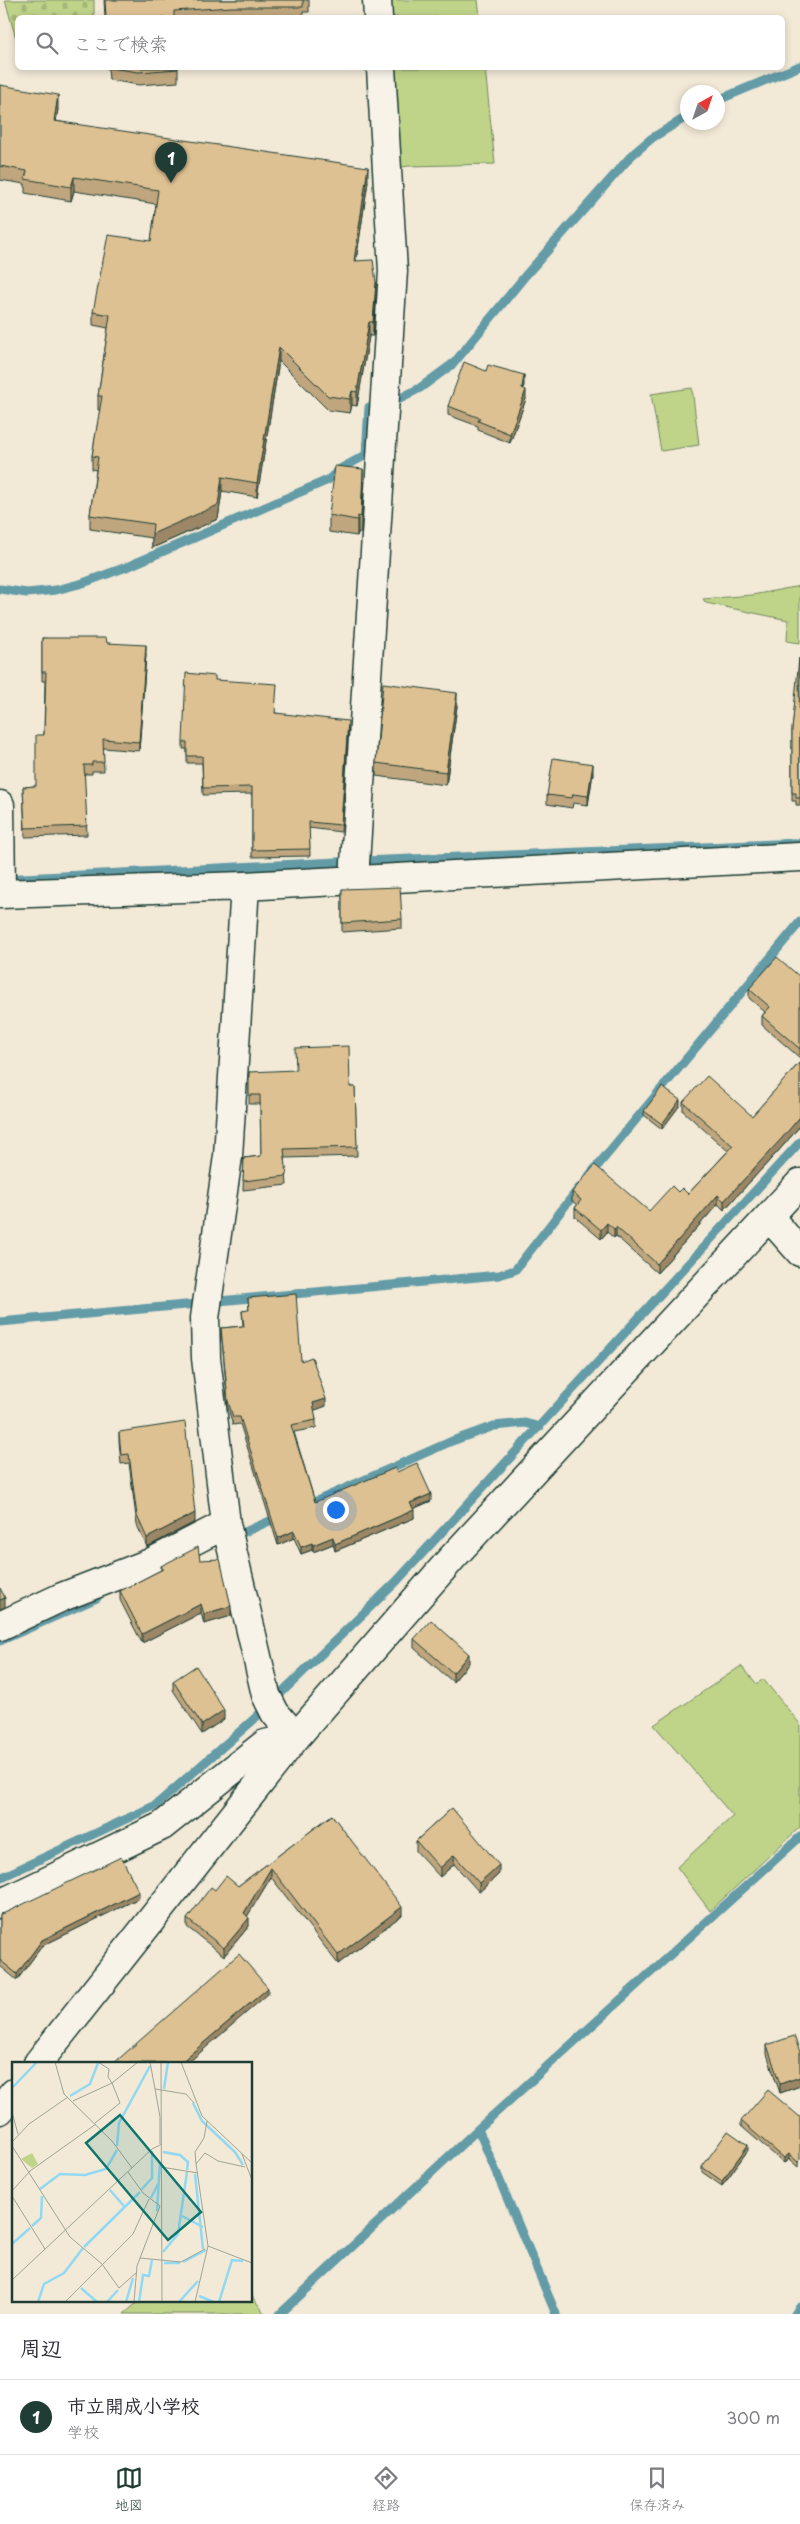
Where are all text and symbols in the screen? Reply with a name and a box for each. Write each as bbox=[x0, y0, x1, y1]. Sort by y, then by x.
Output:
search box bbox=[15, 15, 785, 70]
icon: search bbox=[33, 29, 61, 57]
text: ここで検索 bbox=[73, 29, 168, 57]
north arrow bbox=[680, 85, 725, 130]
pin: 1 bbox=[155, 142, 187, 183]
your location bbox=[323, 1497, 349, 1523]
inset map bbox=[12, 2062, 252, 2302]
text: 周辺 bbox=[20, 2331, 62, 2363]
text: 市立開成小学校 bbox=[67, 2391, 200, 2419]
text: 1 bbox=[32, 2405, 40, 2429]
text: 300 m bbox=[726, 2405, 780, 2429]
text: 学校 bbox=[67, 2419, 99, 2443]
tab: 地図 bbox=[115, 2464, 143, 2515]
tab: 経路 bbox=[372, 2464, 400, 2515]
tab: 保存済み bbox=[629, 2464, 685, 2515]

